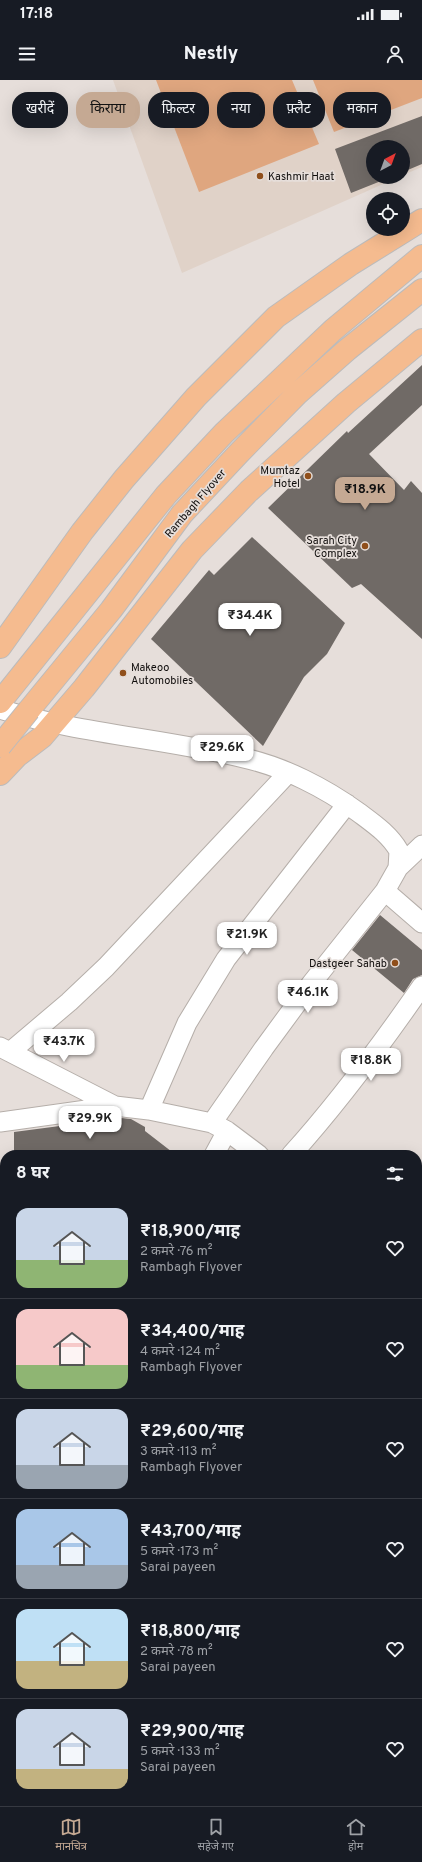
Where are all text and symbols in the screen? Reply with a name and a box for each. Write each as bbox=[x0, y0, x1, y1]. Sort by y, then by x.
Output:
text: 17:18 bbox=[20, 5, 53, 24]
icon: menu bbox=[16, 43, 38, 65]
text: Nestly bbox=[184, 43, 238, 66]
icon: person bbox=[384, 43, 406, 65]
chip: खरीदें bbox=[12, 92, 68, 128]
chip: किराया bbox=[76, 92, 140, 128]
chip: फ़िल्टर bbox=[148, 92, 209, 128]
chip: नया bbox=[217, 92, 265, 128]
chip: फ़्लैट bbox=[273, 92, 325, 128]
chip: मकान bbox=[333, 92, 391, 128]
north arrow bbox=[366, 140, 410, 184]
map controls bbox=[366, 140, 410, 236]
place label: Kashmir Haat bbox=[268, 170, 334, 184]
marker: Kashmir Haat bbox=[255, 171, 265, 181]
button: locate bbox=[366, 192, 410, 236]
place label: Mumtaz Hotel bbox=[260, 464, 300, 491]
street label: Rambagh Flyover bbox=[162, 466, 230, 541]
marker: Mumtaz Hotel bbox=[303, 471, 313, 481]
pin: ₹18.9K bbox=[332, 477, 398, 511]
text: ₹18.9K bbox=[344, 482, 386, 498]
place label: Sarah City Complex bbox=[306, 534, 357, 561]
marker: Sarah City Complex bbox=[360, 541, 370, 551]
pin: ₹34.4K bbox=[217, 603, 283, 637]
text: ₹34.4K bbox=[227, 608, 273, 624]
place label: Makeoo Automobiles bbox=[131, 661, 193, 688]
marker: Makeoo Automobiles bbox=[118, 668, 128, 678]
pin: ₹29.6K bbox=[189, 735, 255, 769]
text: ₹29.6K bbox=[200, 740, 244, 756]
pin: ₹21.9K bbox=[214, 922, 280, 956]
text: ₹21.9K bbox=[226, 927, 268, 943]
place label: Dastgeer Sahab bbox=[309, 957, 387, 971]
marker: Dastgeer Sahab bbox=[390, 958, 400, 968]
pin: ₹46.1K bbox=[275, 980, 341, 1014]
text: ₹46.1K bbox=[287, 985, 329, 1001]
pin: ₹43.7K bbox=[31, 1029, 97, 1063]
text: ₹43.7K bbox=[43, 1034, 85, 1050]
pin: ₹18.8K bbox=[338, 1048, 404, 1082]
text: ₹18.8K bbox=[350, 1053, 392, 1069]
pin: ₹29.9K bbox=[57, 1106, 123, 1140]
text: ₹29.9K bbox=[68, 1111, 112, 1127]
text: 8 घर bbox=[16, 1163, 49, 1185]
icon: filters bbox=[384, 1163, 406, 1185]
text: ₹18,900/माह bbox=[140, 1221, 240, 1243]
icon: home bbox=[48, 1224, 96, 1272]
icon: heart bbox=[384, 1237, 406, 1259]
text: 2 कमरे · 76 m² bbox=[140, 1244, 212, 1260]
text: Rambagh Flyover bbox=[140, 1260, 242, 1276]
text: ₹34,400/माह bbox=[140, 1321, 244, 1343]
icon: home bbox=[48, 1325, 96, 1373]
icon: heart bbox=[384, 1338, 406, 1360]
text: 4 कमरे · 124 m² bbox=[140, 1344, 220, 1360]
text: Rambagh Flyover bbox=[140, 1360, 242, 1376]
text: ₹29,600/माह bbox=[140, 1421, 244, 1443]
icon: home bbox=[48, 1425, 96, 1473]
icon: heart bbox=[384, 1438, 406, 1460]
text: 3 कमरे · 113 m² bbox=[140, 1444, 216, 1460]
text: Rambagh Flyover bbox=[140, 1460, 242, 1476]
text: ₹43,700/माह bbox=[140, 1521, 241, 1543]
icon: home bbox=[48, 1525, 96, 1573]
icon: heart bbox=[384, 1538, 406, 1560]
text: 5 कमरे · 173 m² bbox=[140, 1544, 218, 1560]
text: Sarai payeen bbox=[140, 1560, 216, 1576]
text: ₹18,800/माह bbox=[140, 1621, 240, 1643]
icon: home bbox=[48, 1625, 96, 1673]
icon: heart bbox=[384, 1638, 406, 1660]
text: 2 कमरे · 78 m² bbox=[140, 1644, 213, 1660]
text: Sarai payeen bbox=[140, 1660, 216, 1676]
text: ₹29,900/माह bbox=[140, 1721, 244, 1743]
icon: home bbox=[48, 1725, 96, 1773]
icon: heart bbox=[384, 1738, 406, 1760]
text: 5 कमरे · 133 m² bbox=[140, 1744, 220, 1760]
text: Sarai payeen bbox=[140, 1760, 216, 1776]
tab: मानचित्र bbox=[55, 1816, 87, 1854]
tab: सहेजे गए bbox=[198, 1816, 234, 1854]
tab: होम bbox=[345, 1816, 367, 1854]

